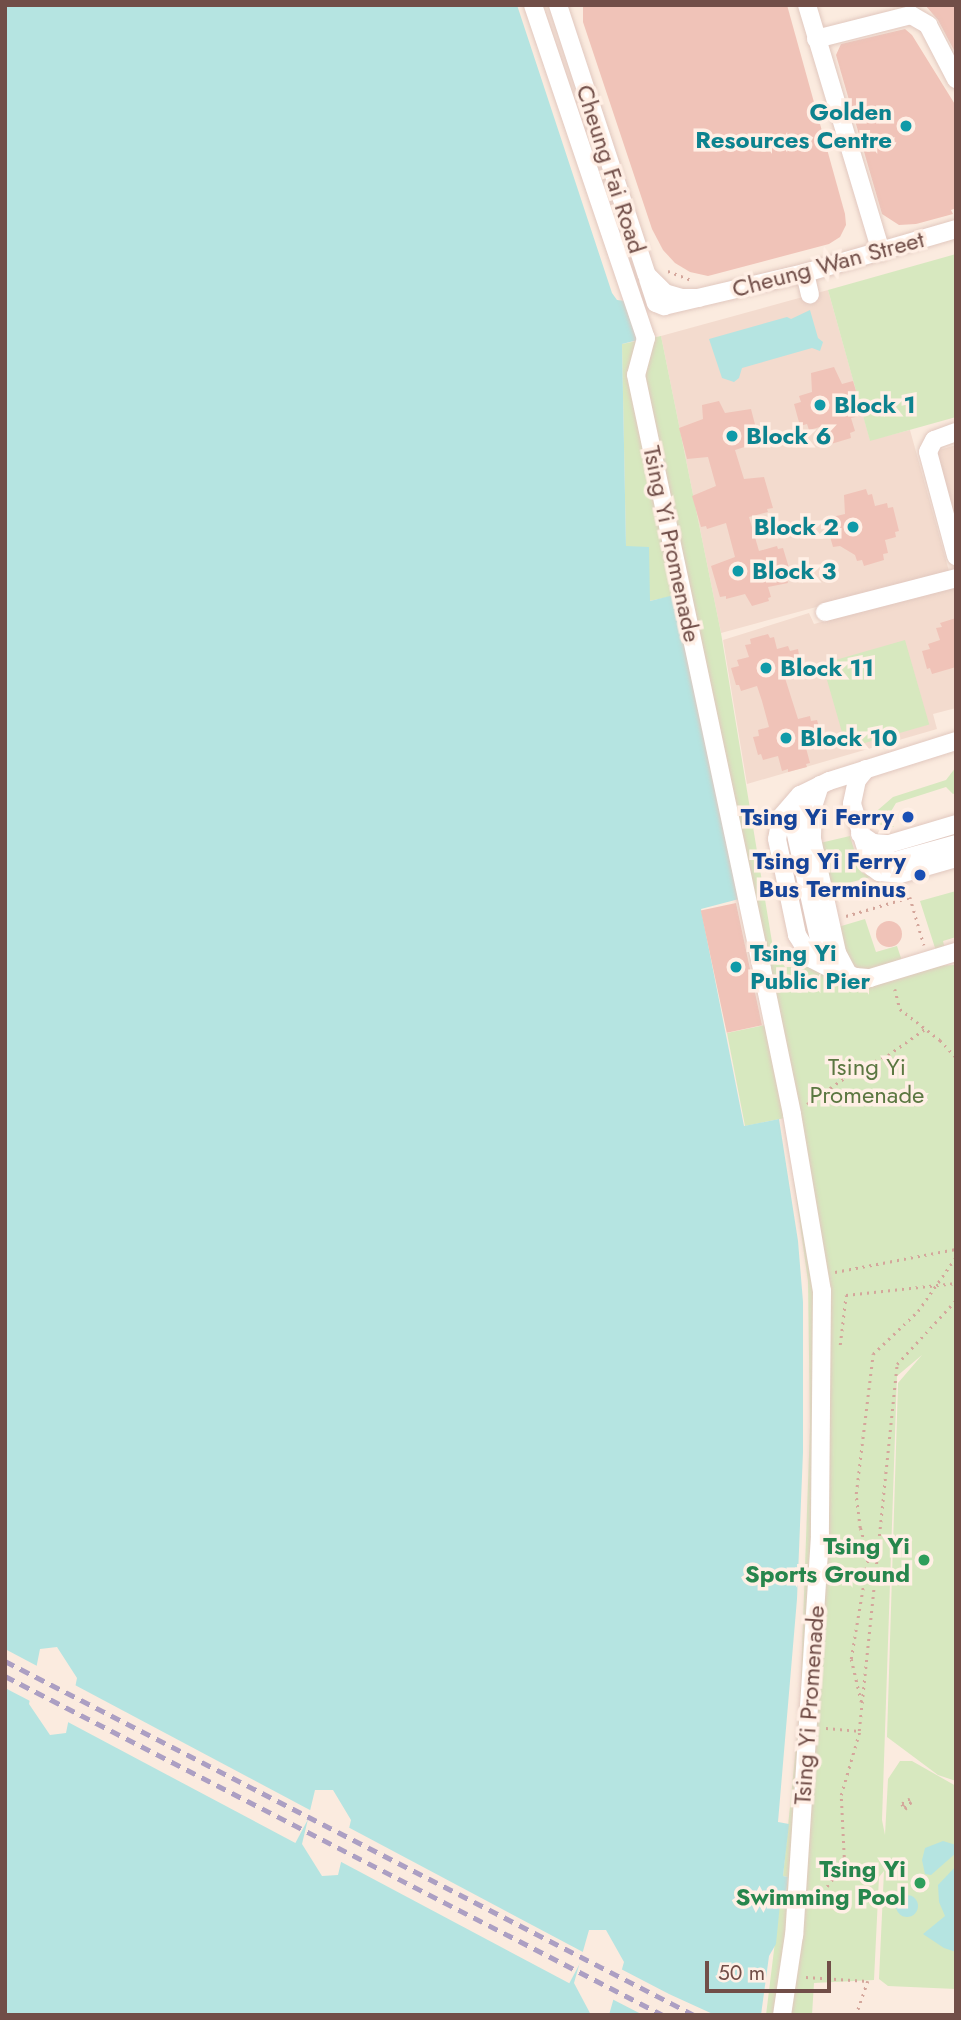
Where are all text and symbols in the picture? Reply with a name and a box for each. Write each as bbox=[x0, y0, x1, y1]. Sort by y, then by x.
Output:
street label: Cheung Fai Road bbox=[570, 81, 652, 257]
place label: Golden Resources Centre bbox=[695, 98, 892, 154]
marker: Golden Resources Centre bbox=[898, 118, 914, 134]
street label: Cheung Wan Street bbox=[729, 225, 927, 303]
place label: Block 1 bbox=[834, 391, 916, 419]
marker: Block 1 bbox=[812, 397, 828, 413]
place label: Block 6 bbox=[746, 422, 832, 450]
marker: Block 6 bbox=[724, 428, 740, 444]
street label: Tsing Yi Promenade bbox=[637, 443, 707, 645]
place label: Block 2 bbox=[754, 513, 839, 541]
marker: Block 2 bbox=[845, 519, 861, 535]
place label: Block 3 bbox=[752, 557, 836, 585]
marker: Block 3 bbox=[730, 563, 746, 579]
place label: Block 11 bbox=[780, 654, 874, 682]
marker: Block 11 bbox=[758, 660, 774, 676]
place label: Block 10 bbox=[800, 724, 898, 752]
marker: Block 10 bbox=[778, 730, 794, 746]
place label: Tsing Yi Ferry bbox=[741, 803, 894, 831]
marker: Tsing Yi Ferry bbox=[900, 809, 916, 825]
place label: Tsing Yi Ferry Bus Terminus bbox=[753, 847, 906, 903]
marker: Tsing Yi Ferry Bus Terminus bbox=[912, 867, 928, 883]
place label: Tsing Yi Public Pier bbox=[750, 939, 870, 995]
marker: Tsing Yi Public Pier bbox=[728, 959, 744, 975]
park label: Tsing Yi Promenade bbox=[810, 1053, 924, 1109]
place label: Tsing Yi Sports Ground bbox=[745, 1532, 910, 1588]
marker: Tsing Yi Sports Ground bbox=[916, 1552, 932, 1568]
street label: Tsing Yi Promenade bbox=[788, 1604, 830, 1806]
place label: Tsing Yi Swimming Pool bbox=[735, 1855, 906, 1911]
marker: Tsing Yi Swimming Pool bbox=[912, 1875, 928, 1891]
scale bar bbox=[709, 1946, 835, 1990]
text: 50 m bbox=[718, 1958, 765, 1988]

